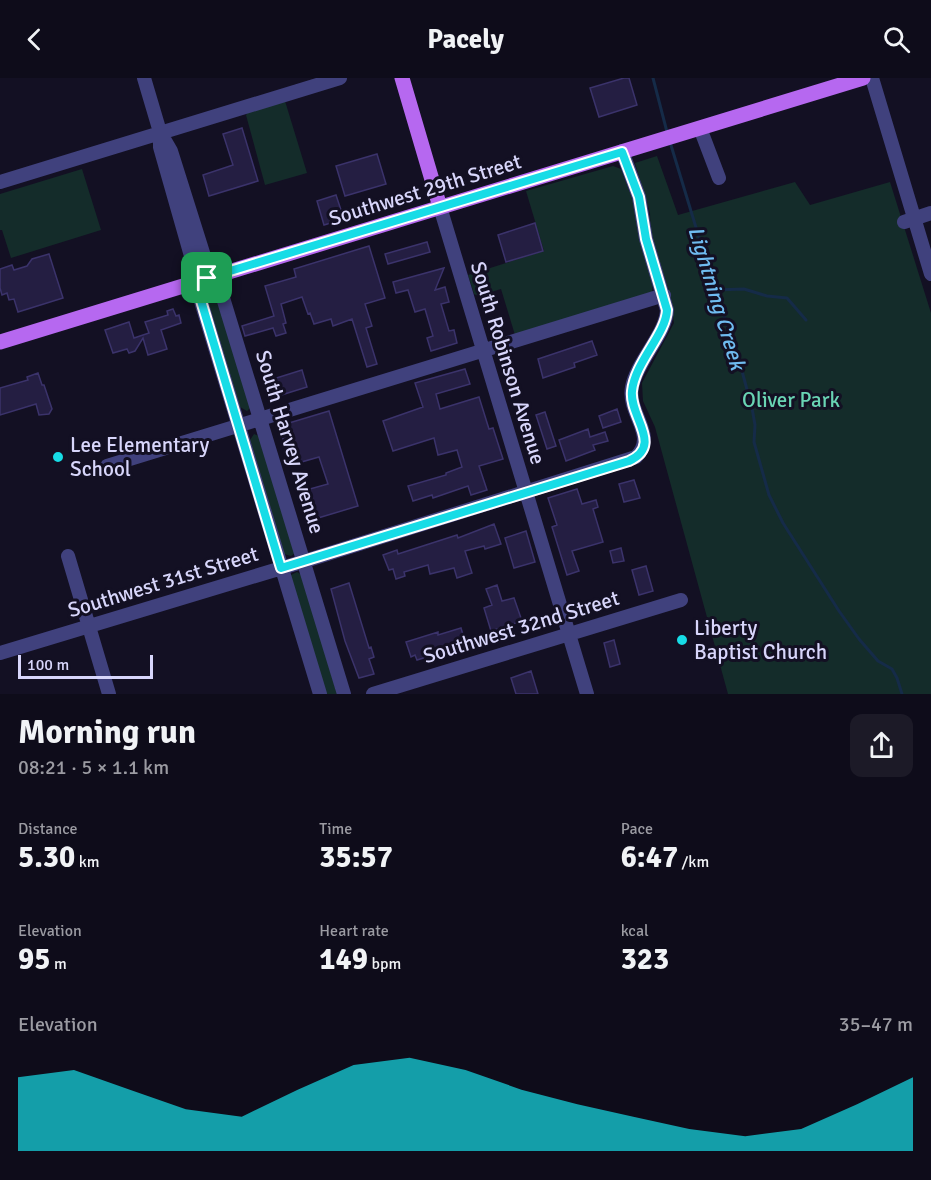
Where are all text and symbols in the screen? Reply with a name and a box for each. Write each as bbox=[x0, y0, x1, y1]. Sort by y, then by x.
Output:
icon: back bbox=[18, 23, 51, 56]
text: Pacely bbox=[427, 23, 504, 56]
icon: search bbox=[880, 23, 913, 56]
street label: Southwest 29th Street bbox=[326, 148, 524, 232]
water label: Lightning Creek bbox=[682, 223, 752, 375]
pin bbox=[181, 252, 232, 303]
street label: South Robinson Avenue bbox=[465, 258, 551, 468]
icon: arrive bbox=[190, 261, 223, 294]
street label: South Harvey Avenue bbox=[250, 347, 330, 537]
park label: Oliver Park bbox=[742, 387, 840, 413]
place label: Lee Elementary School bbox=[70, 432, 209, 482]
marker: Lee Elementary School bbox=[51, 450, 65, 464]
street label: Southwest 31st Street bbox=[65, 541, 261, 623]
street label: Southwest 32nd Street bbox=[420, 585, 622, 669]
place label: Liberty Baptist Church bbox=[694, 615, 827, 665]
marker: Liberty Baptist Church bbox=[675, 633, 689, 647]
scale bar bbox=[18, 652, 153, 680]
text: 100 m bbox=[27, 655, 69, 675]
text: Morning run bbox=[18, 712, 196, 753]
button: share bbox=[850, 714, 913, 777]
text: 08:21 · 5 × 1.1 km bbox=[18, 755, 169, 780]
text: Distance bbox=[18, 819, 78, 839]
text: Time bbox=[319, 819, 352, 839]
text: Pace bbox=[621, 819, 653, 839]
text: 5.30 bbox=[18, 839, 75, 876]
text: 35:57 bbox=[319, 839, 393, 876]
text: 6:47 bbox=[621, 839, 678, 876]
text: km bbox=[75, 852, 100, 872]
text: /km bbox=[678, 852, 709, 872]
text: Elevation bbox=[18, 921, 82, 941]
text: Heart rate bbox=[319, 921, 389, 941]
text: kcal bbox=[621, 921, 649, 941]
text: 95 bbox=[18, 941, 50, 978]
text: 149 bbox=[319, 941, 368, 978]
text: 323 bbox=[621, 941, 669, 978]
text: m bbox=[50, 954, 67, 974]
text: bpm bbox=[368, 954, 401, 974]
text: Elevation bbox=[18, 1012, 98, 1037]
text: 35–47 m bbox=[839, 1012, 913, 1037]

